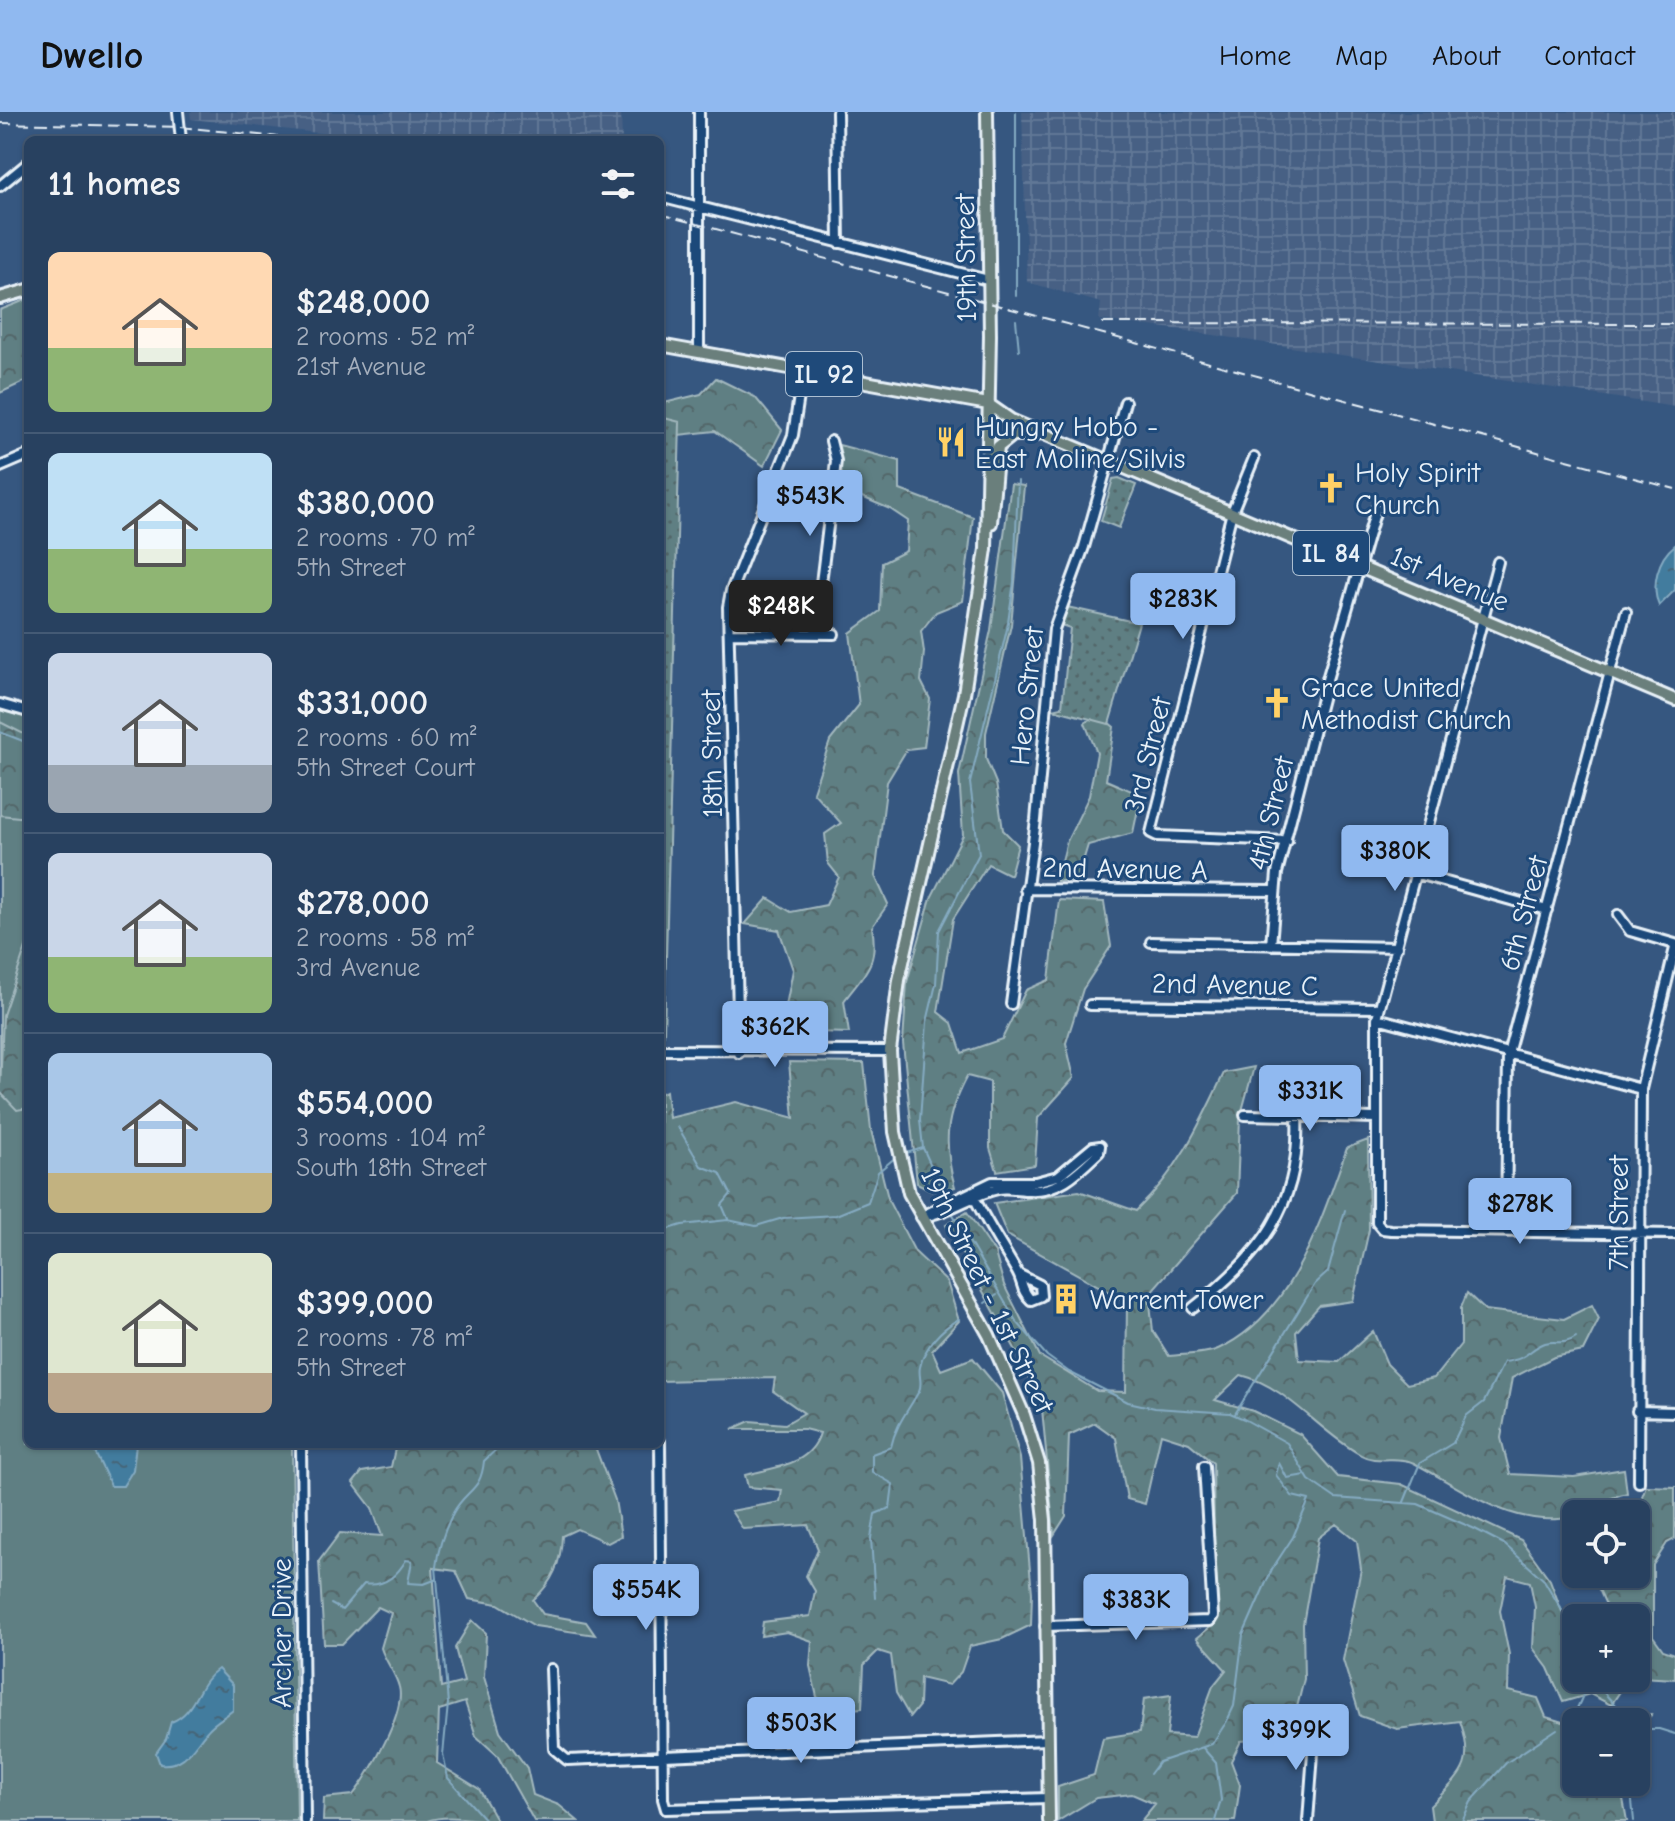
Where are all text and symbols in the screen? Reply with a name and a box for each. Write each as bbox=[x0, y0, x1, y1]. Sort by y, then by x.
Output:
text: Dwello bbox=[40, 34, 143, 78]
text: Home bbox=[1219, 40, 1291, 72]
text: Map bbox=[1335, 40, 1388, 72]
text: About bbox=[1432, 40, 1500, 72]
text: Contact bbox=[1544, 40, 1635, 72]
icon: filters bbox=[596, 162, 640, 206]
text: 11 homes bbox=[48, 164, 181, 204]
street label: 19th Street bbox=[949, 193, 983, 322]
text: $248,000 bbox=[296, 282, 431, 322]
icon: home bbox=[112, 284, 208, 380]
text: 2 rooms · 52 m² bbox=[296, 322, 474, 352]
text: 21st Avenue bbox=[296, 352, 426, 382]
road number: IL 92 bbox=[786, 352, 862, 396]
place label: Hungry Hobo - East Moline/Silvis bbox=[975, 411, 1185, 475]
restaurant icon: Hungry Hobo - East Moline/Silvis bbox=[934, 425, 968, 459]
place label: Holy Spirit Church bbox=[1355, 457, 1481, 521]
pin: $543K bbox=[754, 470, 866, 538]
church icon: Holy Spirit Church bbox=[1314, 471, 1348, 505]
text: $543K bbox=[775, 481, 845, 511]
text: $380,000 bbox=[296, 483, 435, 523]
icon: home bbox=[112, 485, 208, 581]
text: 2 rooms · 70 m² bbox=[296, 523, 475, 553]
road number: IL 84 bbox=[1293, 531, 1369, 575]
street label: 1st Avenue bbox=[1386, 540, 1514, 618]
text: 5th Street bbox=[296, 553, 405, 583]
pin: $283K bbox=[1127, 573, 1239, 641]
pin: $248K bbox=[725, 580, 837, 648]
text: $283K bbox=[1148, 584, 1218, 614]
text: $248K bbox=[747, 591, 815, 621]
street label: Hero Street bbox=[1004, 624, 1050, 767]
place label: Grace United Methodist Church bbox=[1301, 672, 1512, 736]
text: $331,000 bbox=[296, 683, 428, 723]
icon: home bbox=[112, 685, 208, 781]
church icon: Grace United Methodist Church bbox=[1260, 686, 1294, 720]
street label: 18th Street bbox=[695, 689, 729, 818]
street label: 3rd Street bbox=[1118, 693, 1178, 817]
text: 2 rooms · 60 m² bbox=[296, 723, 477, 753]
street label: 4th Street bbox=[1241, 752, 1301, 873]
text: 5th Street Court bbox=[296, 753, 475, 783]
pin: $380K bbox=[1339, 825, 1451, 893]
text: $380K bbox=[1359, 836, 1431, 866]
street label: 6th Street bbox=[1493, 851, 1555, 974]
street label: 2nd Avenue A bbox=[1042, 852, 1208, 886]
text: $278,000 bbox=[296, 883, 430, 923]
icon: home bbox=[112, 885, 208, 981]
text: 2 rooms · 58 m² bbox=[296, 923, 474, 953]
text: 3rd Avenue bbox=[296, 953, 420, 983]
street label: 2nd Avenue C bbox=[1152, 968, 1318, 1002]
pin: $362K bbox=[719, 1001, 831, 1069]
text: $362K bbox=[740, 1012, 810, 1042]
pin: $331K bbox=[1254, 1065, 1366, 1133]
text: $331K bbox=[1277, 1076, 1343, 1106]
text: $554,000 bbox=[296, 1083, 433, 1123]
icon: home bbox=[112, 1085, 208, 1181]
text: 3 rooms · 104 m² bbox=[296, 1123, 485, 1153]
text: South 18th Street bbox=[296, 1153, 486, 1183]
street label: 7th Street bbox=[1603, 1154, 1635, 1271]
street label: 19th Street - 1st Street bbox=[914, 1163, 1061, 1419]
pin: $278K bbox=[1464, 1178, 1576, 1246]
text: $278K bbox=[1486, 1189, 1554, 1219]
building icon: Warrent Tower bbox=[1049, 1282, 1083, 1316]
text: $399,000 bbox=[296, 1283, 434, 1323]
place label: Warrent Tower bbox=[1090, 1284, 1263, 1316]
icon: home bbox=[112, 1285, 208, 1381]
text: 2 rooms · 78 m² bbox=[296, 1323, 472, 1353]
text: 5th Street bbox=[296, 1353, 405, 1383]
map controls bbox=[1562, 1500, 1650, 1796]
button: locate bbox=[1562, 1500, 1650, 1588]
street label: Archer Drive bbox=[266, 1558, 298, 1708]
pin: $554K bbox=[590, 1564, 702, 1632]
pin: $383K bbox=[1080, 1574, 1192, 1642]
text: $554K bbox=[611, 1575, 681, 1605]
text: $383K bbox=[1101, 1585, 1171, 1615]
button: + bbox=[1562, 1604, 1650, 1692]
pin: $503K bbox=[745, 1697, 857, 1765]
pin: $399K bbox=[1240, 1704, 1352, 1772]
text: $503K bbox=[765, 1708, 837, 1738]
button: − bbox=[1562, 1708, 1650, 1796]
text: $399K bbox=[1261, 1715, 1331, 1745]

